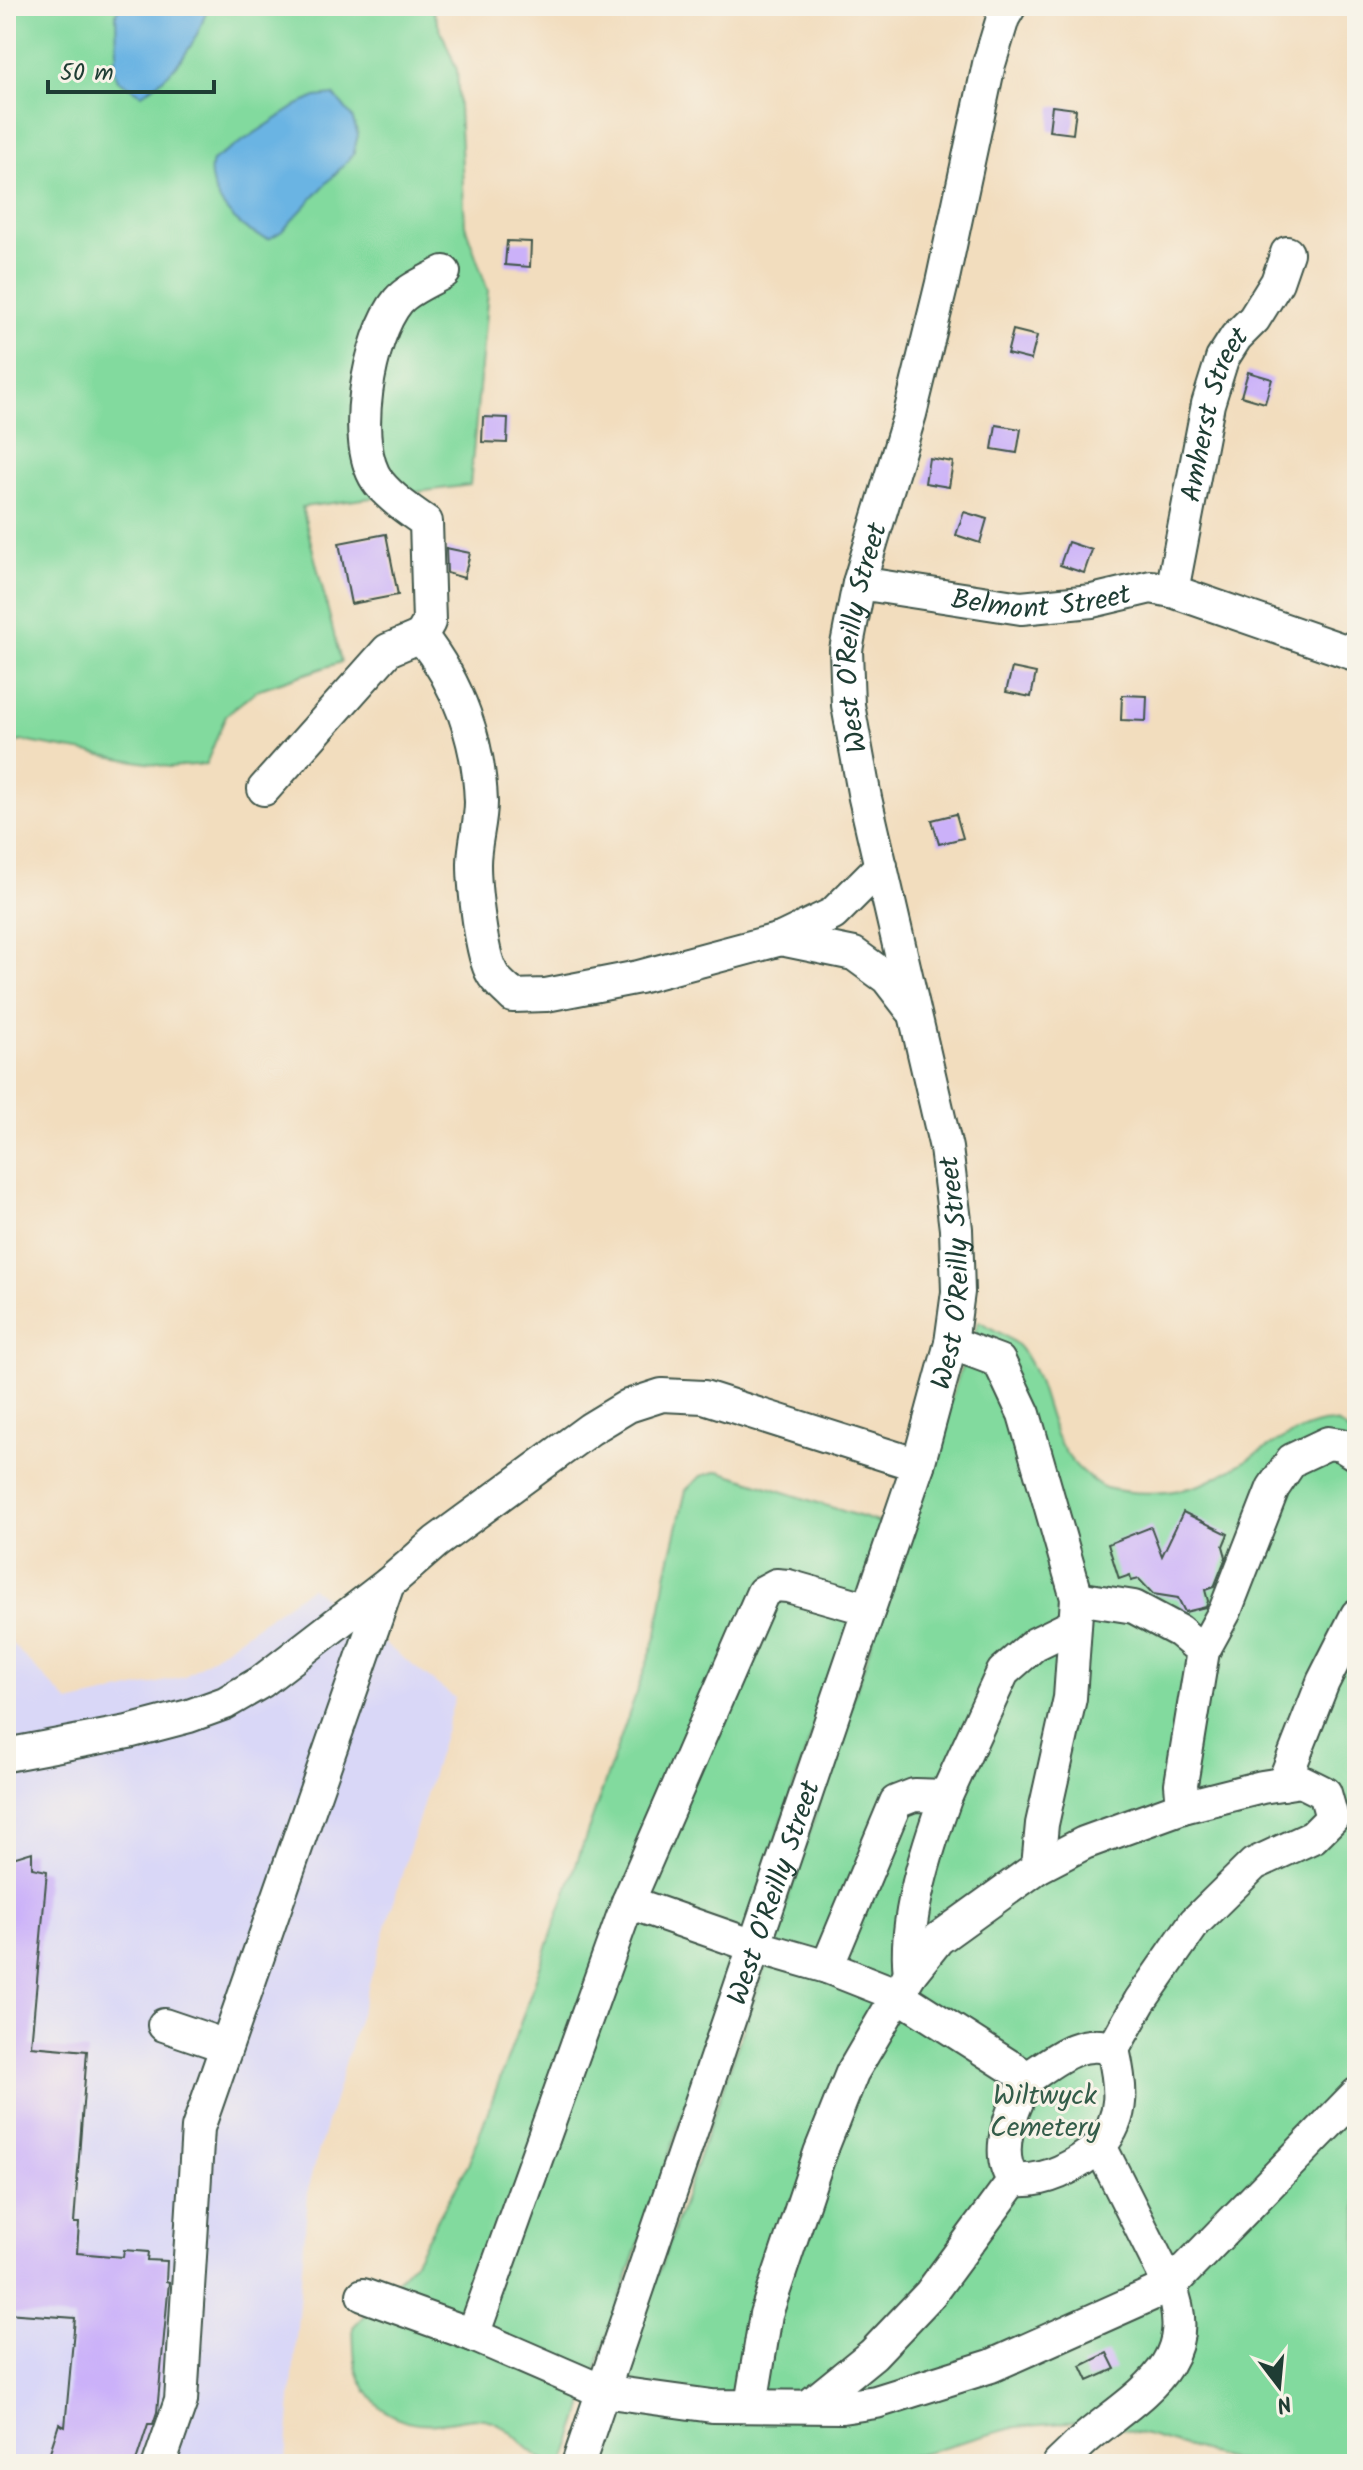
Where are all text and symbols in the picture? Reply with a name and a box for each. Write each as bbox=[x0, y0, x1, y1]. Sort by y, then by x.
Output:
scale bar bbox=[48, 44, 214, 94]
text: 50 m bbox=[60, 54, 114, 93]
street label: Amherst Street bbox=[1170, 316, 1261, 506]
street label: West O'Reilly Street bbox=[826, 516, 901, 757]
street label: Belmont Street bbox=[948, 572, 1137, 633]
street label: West O'Reilly Street bbox=[919, 1152, 984, 1395]
street label: West O'Reilly Street bbox=[716, 1774, 834, 2011]
park label: Wiltwyck Cemetery bbox=[990, 2074, 1101, 2151]
north arrow bbox=[1239, 2346, 1319, 2426]
text: N bbox=[1272, 2384, 1295, 2422]

